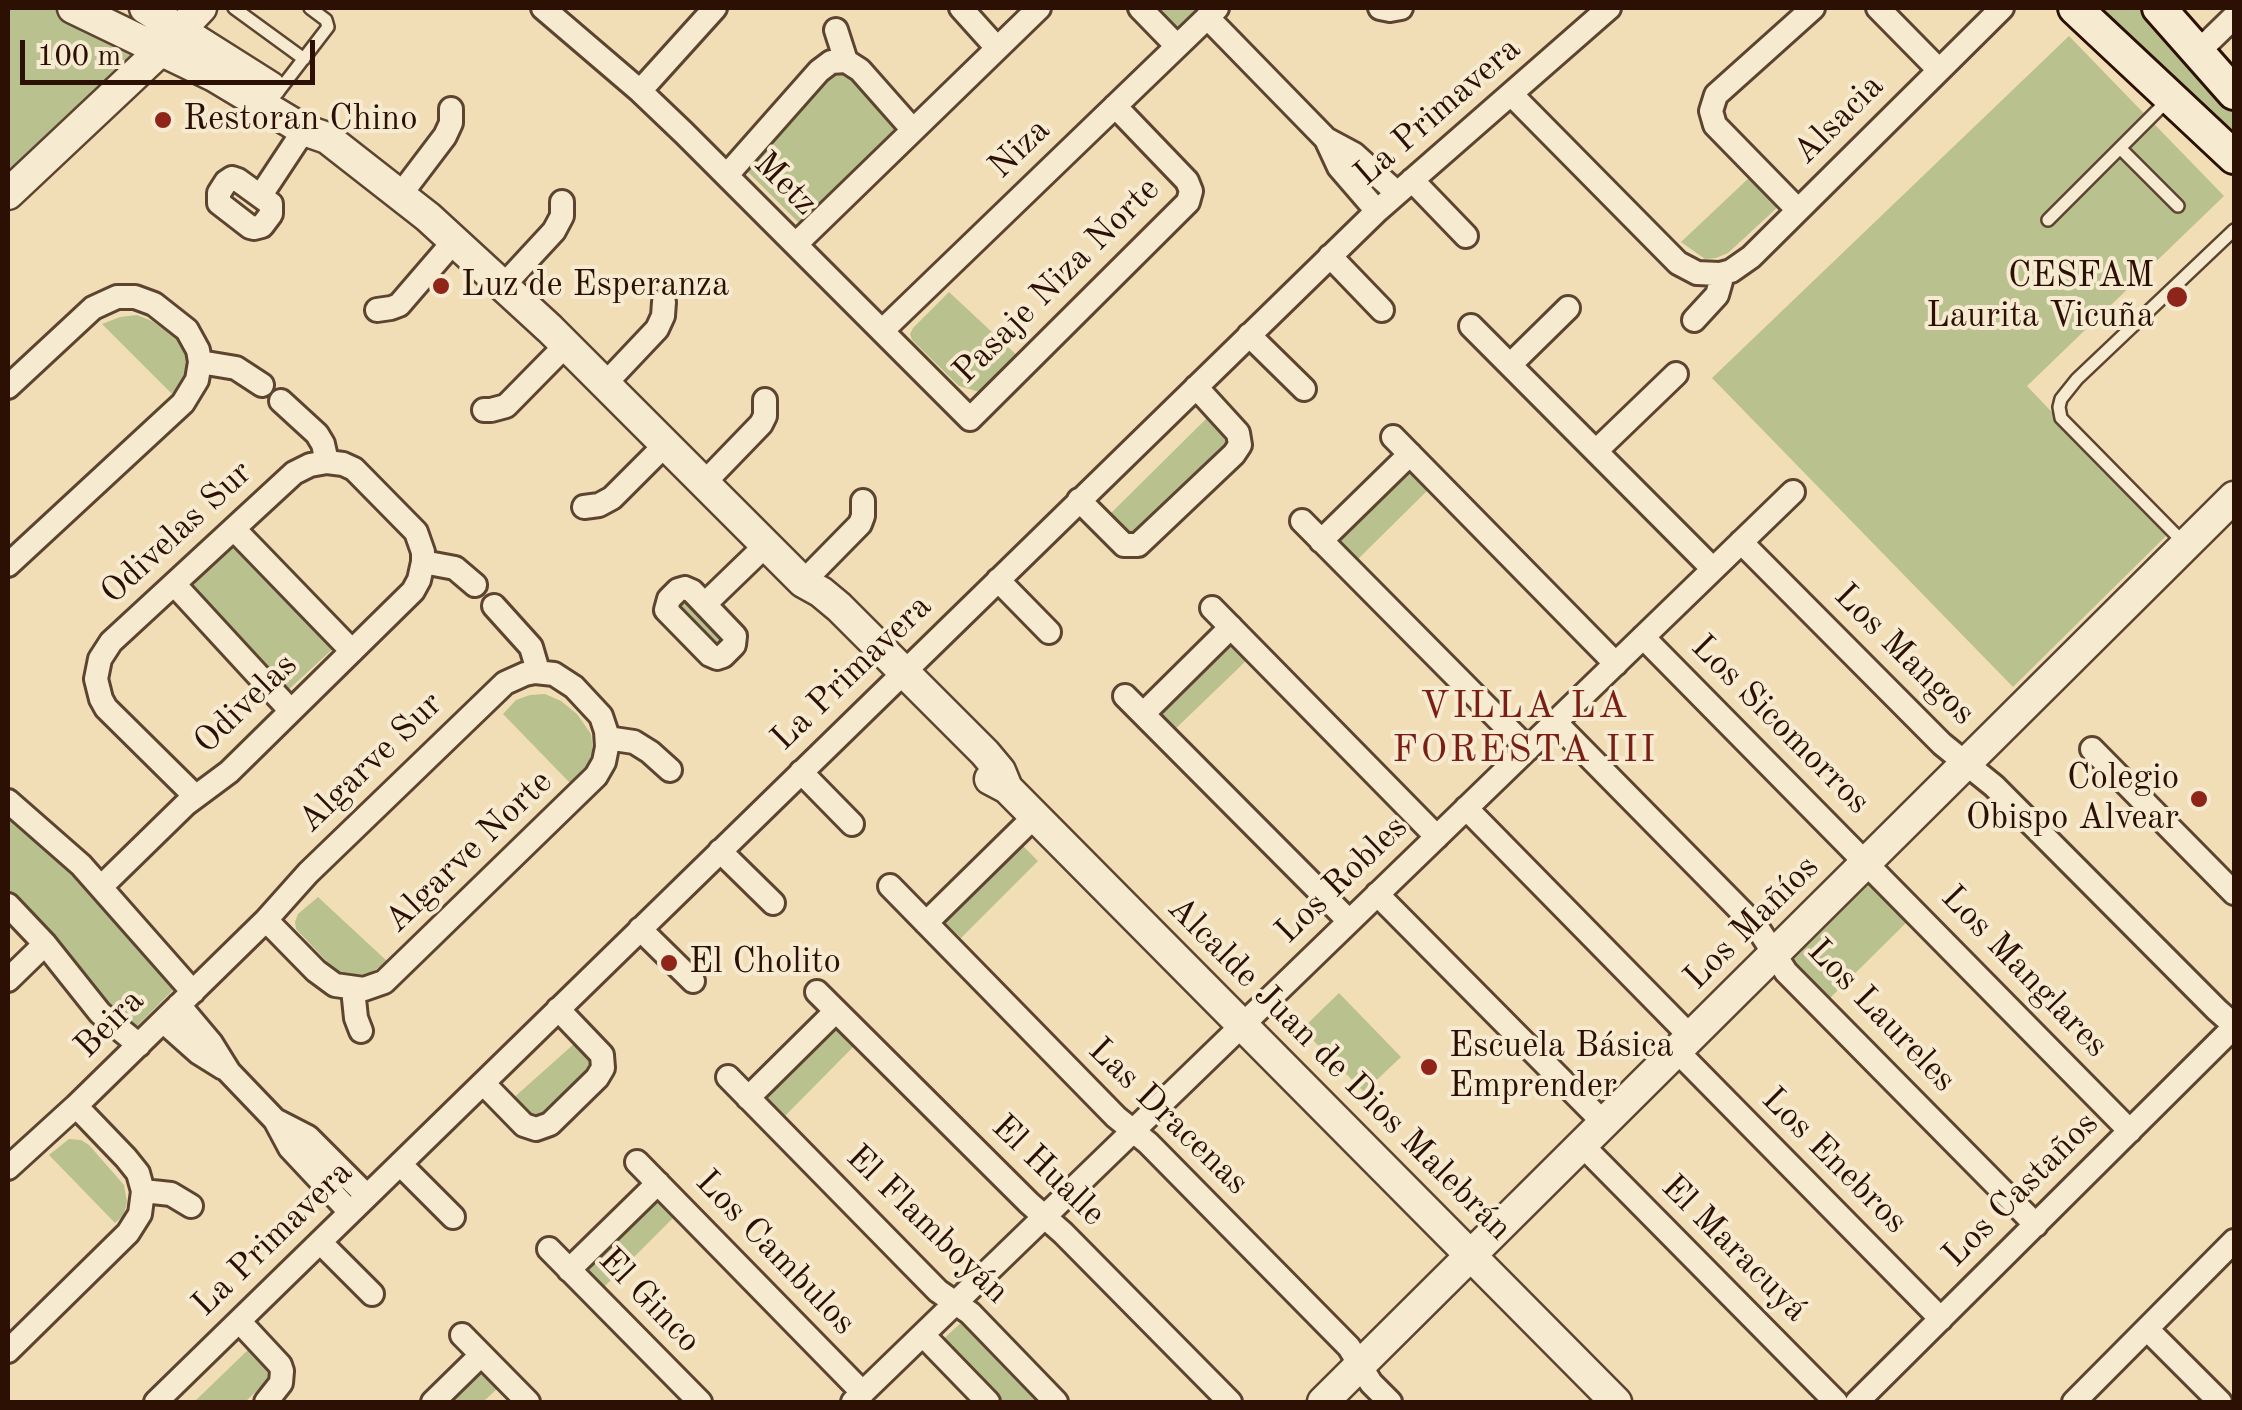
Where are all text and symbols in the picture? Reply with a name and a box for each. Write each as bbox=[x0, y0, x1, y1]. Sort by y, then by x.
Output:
scale bar bbox=[25, 20, 320, 82]
street label: La Primavera bbox=[1346, 28, 1530, 196]
text: 100 m bbox=[37, 42, 121, 72]
street label: Alsacia bbox=[1785, 66, 1893, 174]
place label: Restoran Chino bbox=[183, 99, 417, 141]
marker: Restoran Chino bbox=[152, 109, 174, 131]
street label: Niza bbox=[981, 110, 1059, 188]
street label: Metz bbox=[744, 143, 826, 225]
street label: Pasaje Niza Norte bbox=[945, 169, 1169, 393]
place label: CESFAM Laurita Vicuña bbox=[1926, 256, 2154, 338]
place label: Luz de Esperanza bbox=[461, 265, 729, 307]
marker: Luz de Esperanza bbox=[430, 275, 452, 297]
marker: CESFAM Laurita Vicuña bbox=[2164, 284, 2190, 310]
street label: Odivelas Sur bbox=[93, 452, 261, 614]
street label: Los Mangos bbox=[1825, 576, 1983, 734]
street label: La Primavera bbox=[763, 586, 941, 760]
street label: Los Sicomorros bbox=[1682, 627, 1878, 823]
street label: Odivelas bbox=[186, 645, 306, 763]
street label: Algarve Sur bbox=[290, 684, 452, 842]
district label: VILLA LA FORESTA III bbox=[1392, 684, 1658, 774]
place label: Colegio Obispo Alvear bbox=[1966, 758, 2179, 840]
street label: Algarve Norte bbox=[377, 762, 561, 942]
marker: Colegio Obispo Alvear bbox=[2188, 788, 2210, 810]
street label: Los Robles bbox=[1267, 807, 1417, 953]
street label: Los Mañíos bbox=[1676, 847, 1828, 999]
street label: Los Manglares bbox=[1932, 877, 2116, 1067]
street label: Alcalde Juan de Dios Malebrán bbox=[1158, 888, 1520, 1250]
street label: Los Laureles bbox=[1798, 931, 1964, 1101]
place label: El Cholito bbox=[689, 942, 841, 984]
marker: El Cholito bbox=[658, 952, 680, 974]
street label: Beira bbox=[66, 980, 154, 1068]
place label: Escuela Básica Emprender bbox=[1449, 1026, 1674, 1108]
street label: Las Dracenas bbox=[1079, 1030, 1257, 1204]
marker: Escuela Básica Emprender bbox=[1418, 1056, 1440, 1078]
street label: Los Enebros bbox=[1752, 1079, 1916, 1243]
street label: Los Castaños bbox=[1934, 1103, 2108, 1277]
street label: El Hualle bbox=[982, 1107, 1114, 1235]
street label: El Flamboyán bbox=[837, 1137, 1017, 1313]
street label: La Primavera bbox=[184, 1152, 362, 1326]
street label: Los Cambulos bbox=[686, 1162, 864, 1344]
street label: El Maracuyá bbox=[1652, 1167, 1816, 1331]
street label: El Ginco bbox=[589, 1240, 709, 1362]

